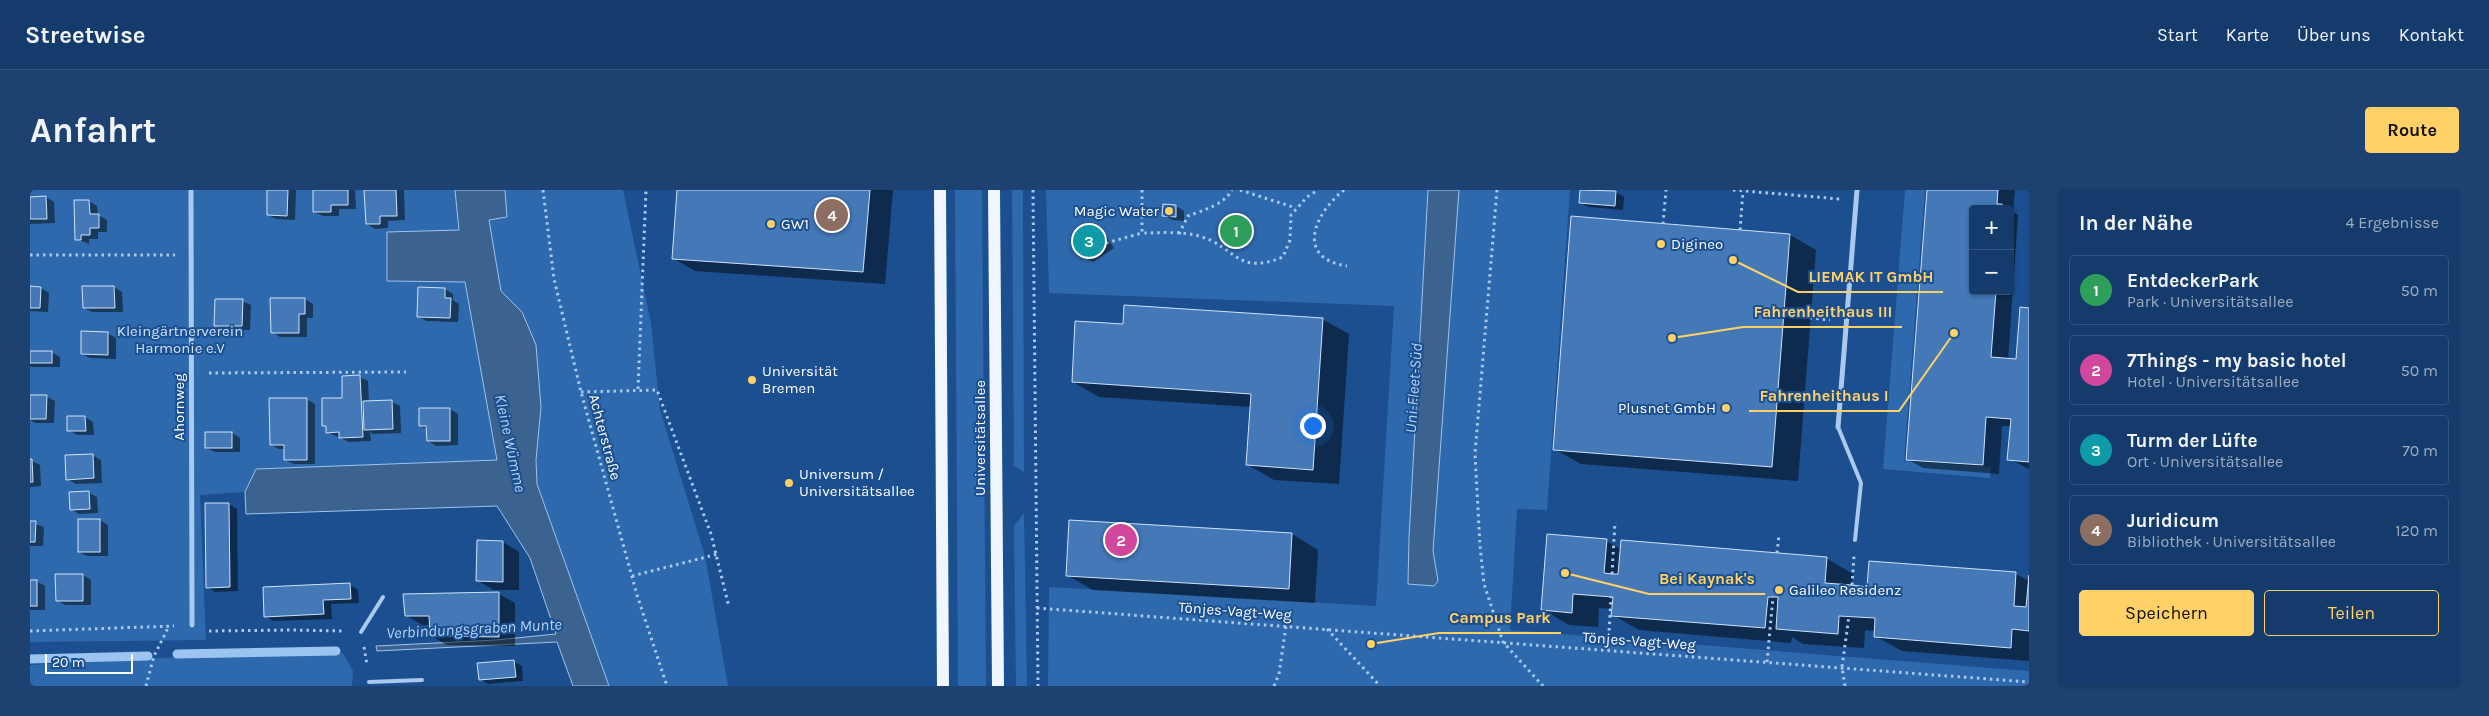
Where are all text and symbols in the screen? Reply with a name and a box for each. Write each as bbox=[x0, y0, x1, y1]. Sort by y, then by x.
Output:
text: Streetwise bbox=[25, 21, 146, 49]
text: Start bbox=[2157, 24, 2198, 46]
text: Karte bbox=[2226, 24, 2269, 46]
text: Über uns bbox=[2297, 24, 2371, 46]
text: Kontakt bbox=[2399, 24, 2464, 46]
button: Route bbox=[2365, 107, 2459, 153]
text: Anfahrt bbox=[30, 110, 156, 151]
pin: 4 bbox=[816, 196, 848, 234]
place label: Magic Water bbox=[1074, 202, 1160, 220]
marker: Magic Water bbox=[1163, 205, 1175, 217]
map controls bbox=[1969, 205, 2014, 295]
button: + bbox=[1969, 205, 2014, 250]
text: In der Nähe bbox=[2079, 211, 2193, 235]
pin: 1 bbox=[1220, 212, 1252, 250]
text: 4 Ergebnisse bbox=[2346, 213, 2439, 232]
place label: GW1 bbox=[781, 215, 809, 233]
marker: GW1 bbox=[765, 218, 777, 230]
pin: 3 bbox=[1073, 222, 1105, 260]
place label: Digineo bbox=[1671, 235, 1723, 253]
marker: Digineo bbox=[1655, 238, 1667, 250]
button: − bbox=[1969, 250, 2014, 295]
callout: LIEMAK IT GmbH bbox=[1798, 261, 1943, 292]
text: LIEMAK IT GmbH bbox=[1808, 267, 1934, 286]
text: EntdeckerPark bbox=[2127, 270, 2259, 292]
text: 1 bbox=[2093, 281, 2099, 300]
text: 50 m bbox=[2401, 281, 2438, 300]
text: Park · Universitätsallee bbox=[2127, 292, 2293, 311]
callout: Fahrenheithaus III bbox=[1743, 296, 1902, 327]
text: Fahrenheithaus III bbox=[1754, 302, 1892, 321]
park label: Kleingärtnerverein Harmonie e.V bbox=[117, 322, 243, 357]
water label: Uni-Fleet-Süd bbox=[1401, 342, 1426, 434]
text: 7Things - my basic hotel bbox=[2127, 350, 2347, 372]
text: 2 bbox=[2091, 361, 2101, 380]
text: 50 m bbox=[2401, 361, 2438, 380]
place label: Universität Bremen bbox=[762, 362, 838, 397]
text: Hotel · Universitätsallee bbox=[2127, 372, 2299, 391]
street label: Ahornweg bbox=[170, 373, 188, 441]
marker: Universität Bremen bbox=[746, 374, 758, 386]
street label: Universitätsallee bbox=[971, 380, 989, 496]
callout: Fahrenheithaus I bbox=[1749, 380, 1899, 411]
text: Fahrenheithaus I bbox=[1759, 386, 1889, 405]
water label: Kleine Wümme bbox=[491, 392, 530, 494]
street label: Achterstraße bbox=[585, 392, 625, 482]
place label: Plusnet GmbH bbox=[1618, 399, 1716, 417]
marker: Plusnet GmbH bbox=[1720, 402, 1732, 414]
your location bbox=[1300, 413, 1326, 439]
text: Turm der Lüfte bbox=[2127, 430, 2258, 452]
text: 3 bbox=[2091, 441, 2101, 460]
text: 70 m bbox=[2402, 441, 2438, 460]
text: Ort · Universitätsallee bbox=[2127, 452, 2283, 471]
place label: Universum / Universitätsallee bbox=[799, 465, 915, 500]
marker: Universum / Universitätsallee bbox=[783, 477, 795, 489]
text: Juridicum bbox=[2127, 510, 2219, 532]
pin: 2 bbox=[1105, 521, 1137, 559]
text: 4 bbox=[2091, 521, 2101, 540]
text: 120 m bbox=[2395, 521, 2438, 540]
text: Bibliothek · Universitätsallee bbox=[2127, 532, 2336, 551]
callout: Bei Kaynak's bbox=[1649, 563, 1765, 594]
text: Bei Kaynak's bbox=[1659, 569, 1755, 588]
place label: Galileo Residenz bbox=[1789, 581, 1901, 599]
marker: Galileo Residenz bbox=[1773, 584, 1785, 596]
button: Speichern bbox=[2079, 590, 2254, 636]
button: Teilen bbox=[2264, 590, 2439, 636]
street label: Tönjes-Vagt-Weg bbox=[1178, 598, 1293, 624]
callout: Campus Park bbox=[1439, 602, 1561, 633]
text: Campus Park bbox=[1449, 608, 1551, 627]
water label: Verbindungsgraben Munte bbox=[386, 614, 563, 643]
street label: Tönjes-Vagt-Weg bbox=[1582, 628, 1697, 654]
scale bar bbox=[45, 651, 132, 674]
text: 20 m bbox=[52, 654, 85, 671]

